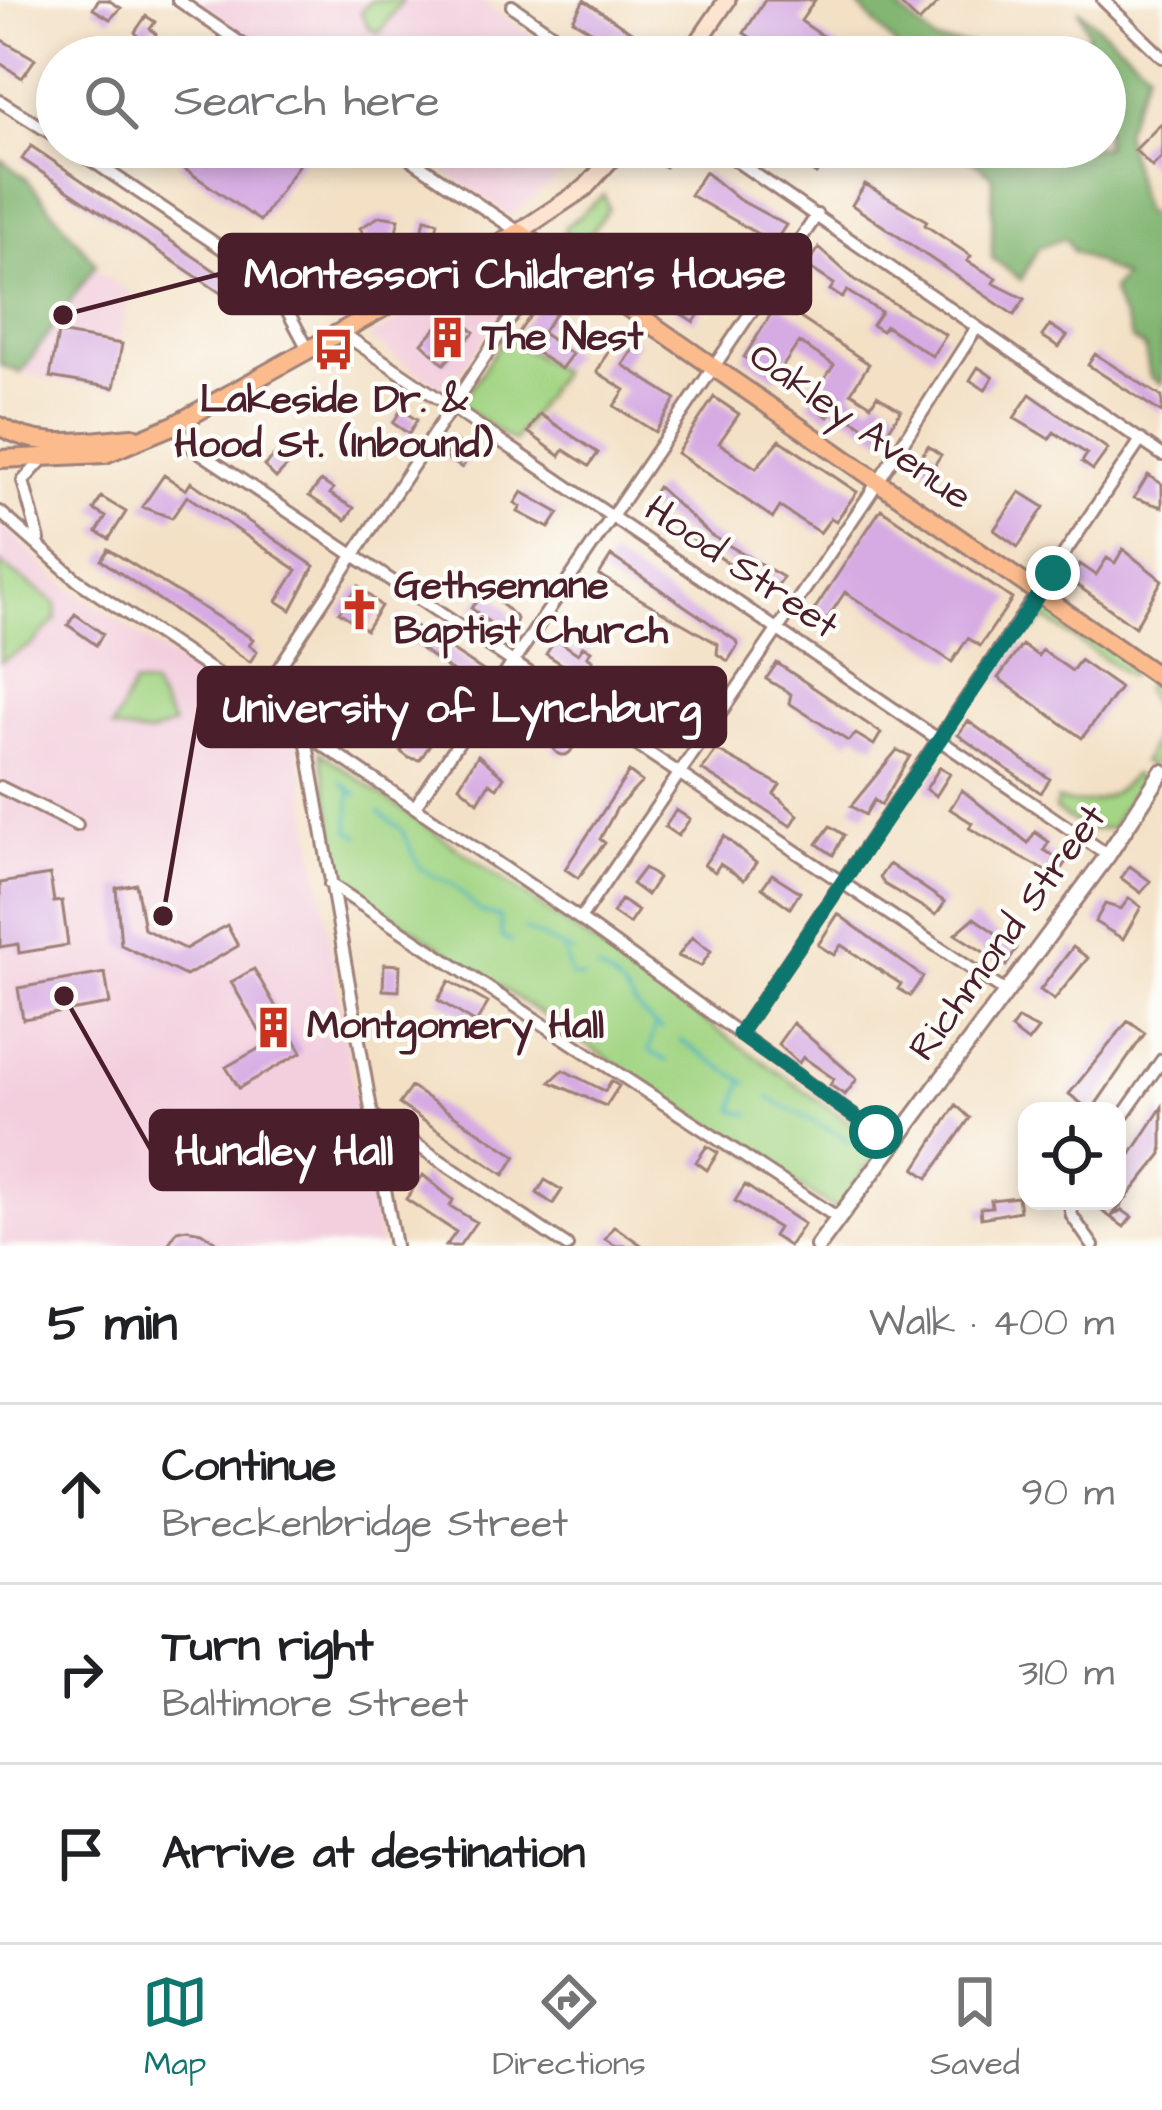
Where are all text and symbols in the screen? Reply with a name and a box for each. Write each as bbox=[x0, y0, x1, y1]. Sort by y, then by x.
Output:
search box bbox=[36, 36, 1126, 168]
icon: search bbox=[78, 69, 144, 135]
text: Search here bbox=[174, 71, 440, 133]
callout: Montessori Children's House bbox=[220, 235, 810, 313]
text: Montessori Children's House bbox=[244, 247, 786, 305]
place label: The Nest bbox=[481, 311, 643, 365]
building icon: The Nest bbox=[425, 315, 471, 361]
bus stop icon: Lakeside Dr. & Hood St. (Inbound) bbox=[311, 326, 357, 372]
street label: Oakley Avenue bbox=[737, 330, 982, 525]
place label: Lakeside Dr. & Hood St. (Inbound) bbox=[175, 374, 494, 473]
street label: Hood Street bbox=[633, 483, 849, 653]
route end bbox=[1026, 546, 1080, 600]
place label: Gethsemane Baptist Church bbox=[394, 560, 669, 659]
church icon: Gethsemane Baptist Church bbox=[337, 586, 383, 632]
callout: University of Lynchburg bbox=[199, 668, 725, 746]
text: University of Lynchburg bbox=[223, 681, 702, 741]
street label: Richmond Street bbox=[896, 793, 1120, 1072]
place label: Montgomery Hall bbox=[307, 1000, 604, 1056]
building icon: Montgomery Hall bbox=[250, 1004, 296, 1050]
map controls bbox=[1018, 1102, 1126, 1210]
button: locate bbox=[1018, 1102, 1126, 1210]
route start bbox=[849, 1105, 903, 1159]
callout: Hundley Hall bbox=[151, 1111, 417, 1189]
text: Hundley Hall bbox=[175, 1124, 393, 1184]
text: 5 min bbox=[48, 1289, 177, 1360]
text: Walk · 400 m bbox=[869, 1297, 1114, 1351]
text: Continue bbox=[162, 1436, 336, 1498]
icon: ahead bbox=[48, 1461, 114, 1527]
text: 90 m bbox=[1021, 1467, 1114, 1521]
text: Breckenbridge Street bbox=[162, 1498, 568, 1552]
text: Turn right bbox=[162, 1616, 374, 1678]
icon: right bbox=[48, 1641, 114, 1707]
text: 310 m bbox=[1019, 1647, 1114, 1701]
text: Baltimore Street bbox=[162, 1678, 468, 1732]
icon: arrive bbox=[48, 1821, 114, 1887]
text: Arrive at destination bbox=[162, 1823, 585, 1885]
tab: Map bbox=[142, 1969, 208, 2087]
tab: Directions bbox=[492, 1969, 646, 2087]
tab: Saved bbox=[930, 1969, 1020, 2087]

